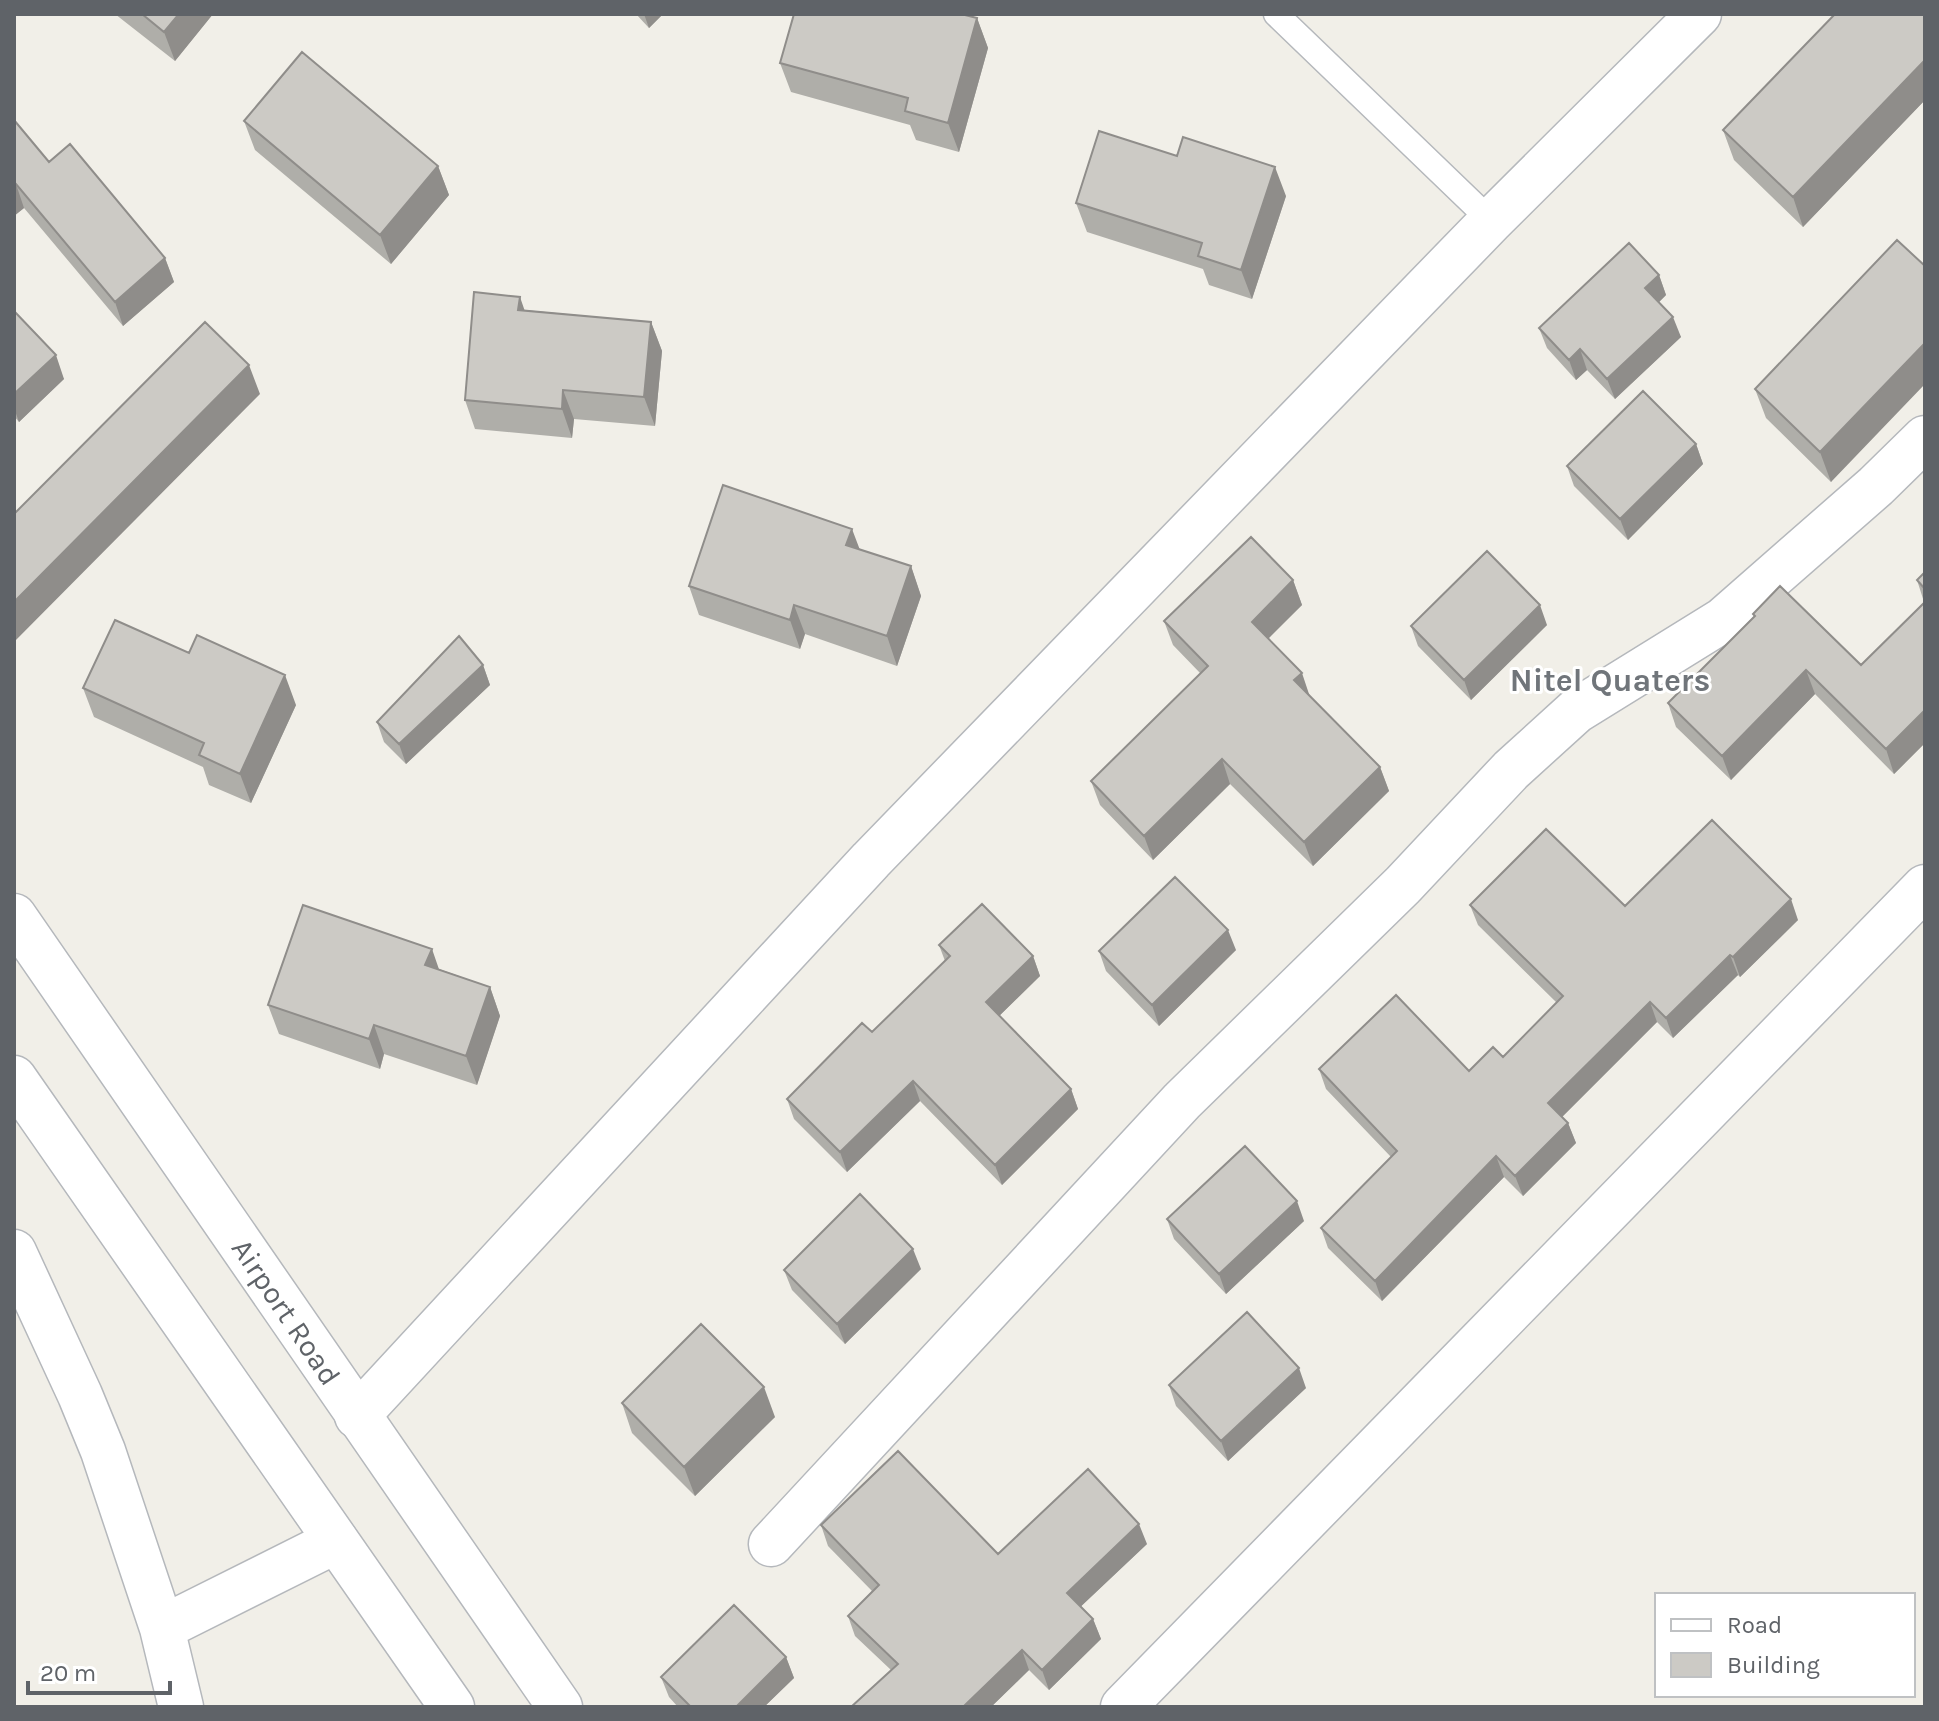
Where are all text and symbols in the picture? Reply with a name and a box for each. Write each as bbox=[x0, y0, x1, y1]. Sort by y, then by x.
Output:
district label: Nitel Quaters bbox=[1510, 662, 1710, 699]
street label: Airport Road bbox=[224, 1232, 348, 1392]
legend bbox=[1655, 1593, 1915, 1697]
text: Road bbox=[1727, 1611, 1782, 1639]
scale bar bbox=[28, 1645, 170, 1695]
text: Building bbox=[1727, 1651, 1820, 1679]
text: 20 m bbox=[40, 1659, 96, 1687]

